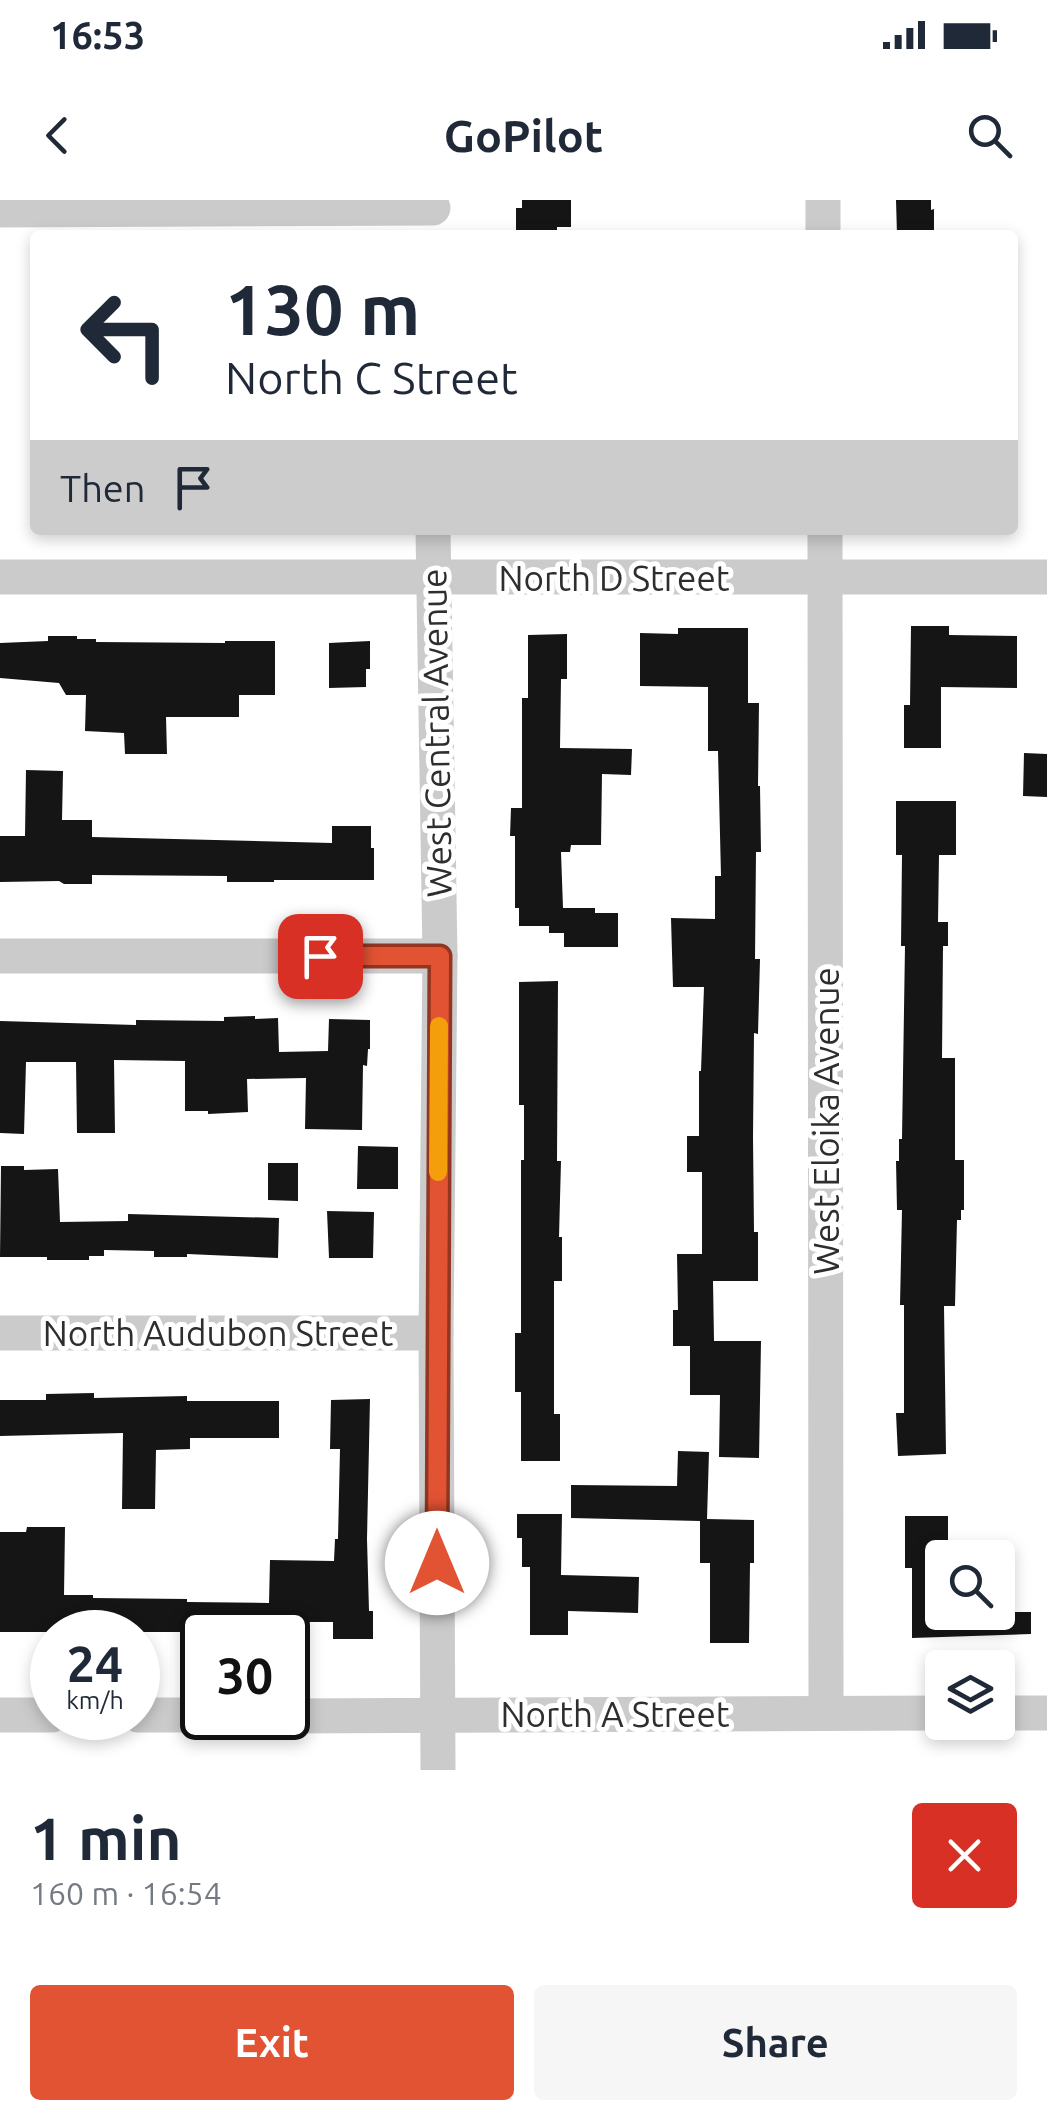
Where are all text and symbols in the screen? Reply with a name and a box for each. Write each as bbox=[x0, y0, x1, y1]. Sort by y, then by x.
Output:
text: 16:53 bbox=[50, 14, 145, 56]
icon: back bbox=[30, 108, 85, 163]
icon: search bbox=[962, 108, 1017, 163]
text: GoPilot bbox=[444, 110, 603, 161]
icon: left bbox=[60, 270, 190, 400]
text: 130 m bbox=[225, 270, 420, 348]
text: North C Street bbox=[225, 352, 518, 403]
icon: arrive bbox=[166, 460, 221, 515]
text: Then bbox=[60, 467, 146, 509]
street label: North D Street bbox=[499, 558, 730, 598]
street label: West Central Avenue bbox=[413, 568, 459, 898]
pin bbox=[278, 914, 363, 999]
icon: arrive bbox=[293, 929, 348, 984]
street label: West Eloika Avenue bbox=[806, 967, 846, 1275]
street label: North Audubon Street bbox=[43, 1313, 393, 1353]
position arrow bbox=[385, 1511, 489, 1615]
map controls bbox=[925, 1540, 1015, 1740]
button: search bbox=[925, 1540, 1015, 1630]
speed limit sign: 30 bbox=[180, 1610, 310, 1740]
text: 24 bbox=[67, 1635, 123, 1691]
button: layers bbox=[925, 1650, 1015, 1740]
text: km/h bbox=[66, 1686, 124, 1714]
street label: North A Street bbox=[501, 1694, 730, 1734]
button: close bbox=[912, 1803, 1017, 1908]
text: 1 min bbox=[30, 1804, 182, 1871]
text: 160 m · 16:54 bbox=[30, 1875, 222, 1911]
button: Exit bbox=[30, 1985, 514, 2100]
button: Share bbox=[534, 1985, 1017, 2100]

